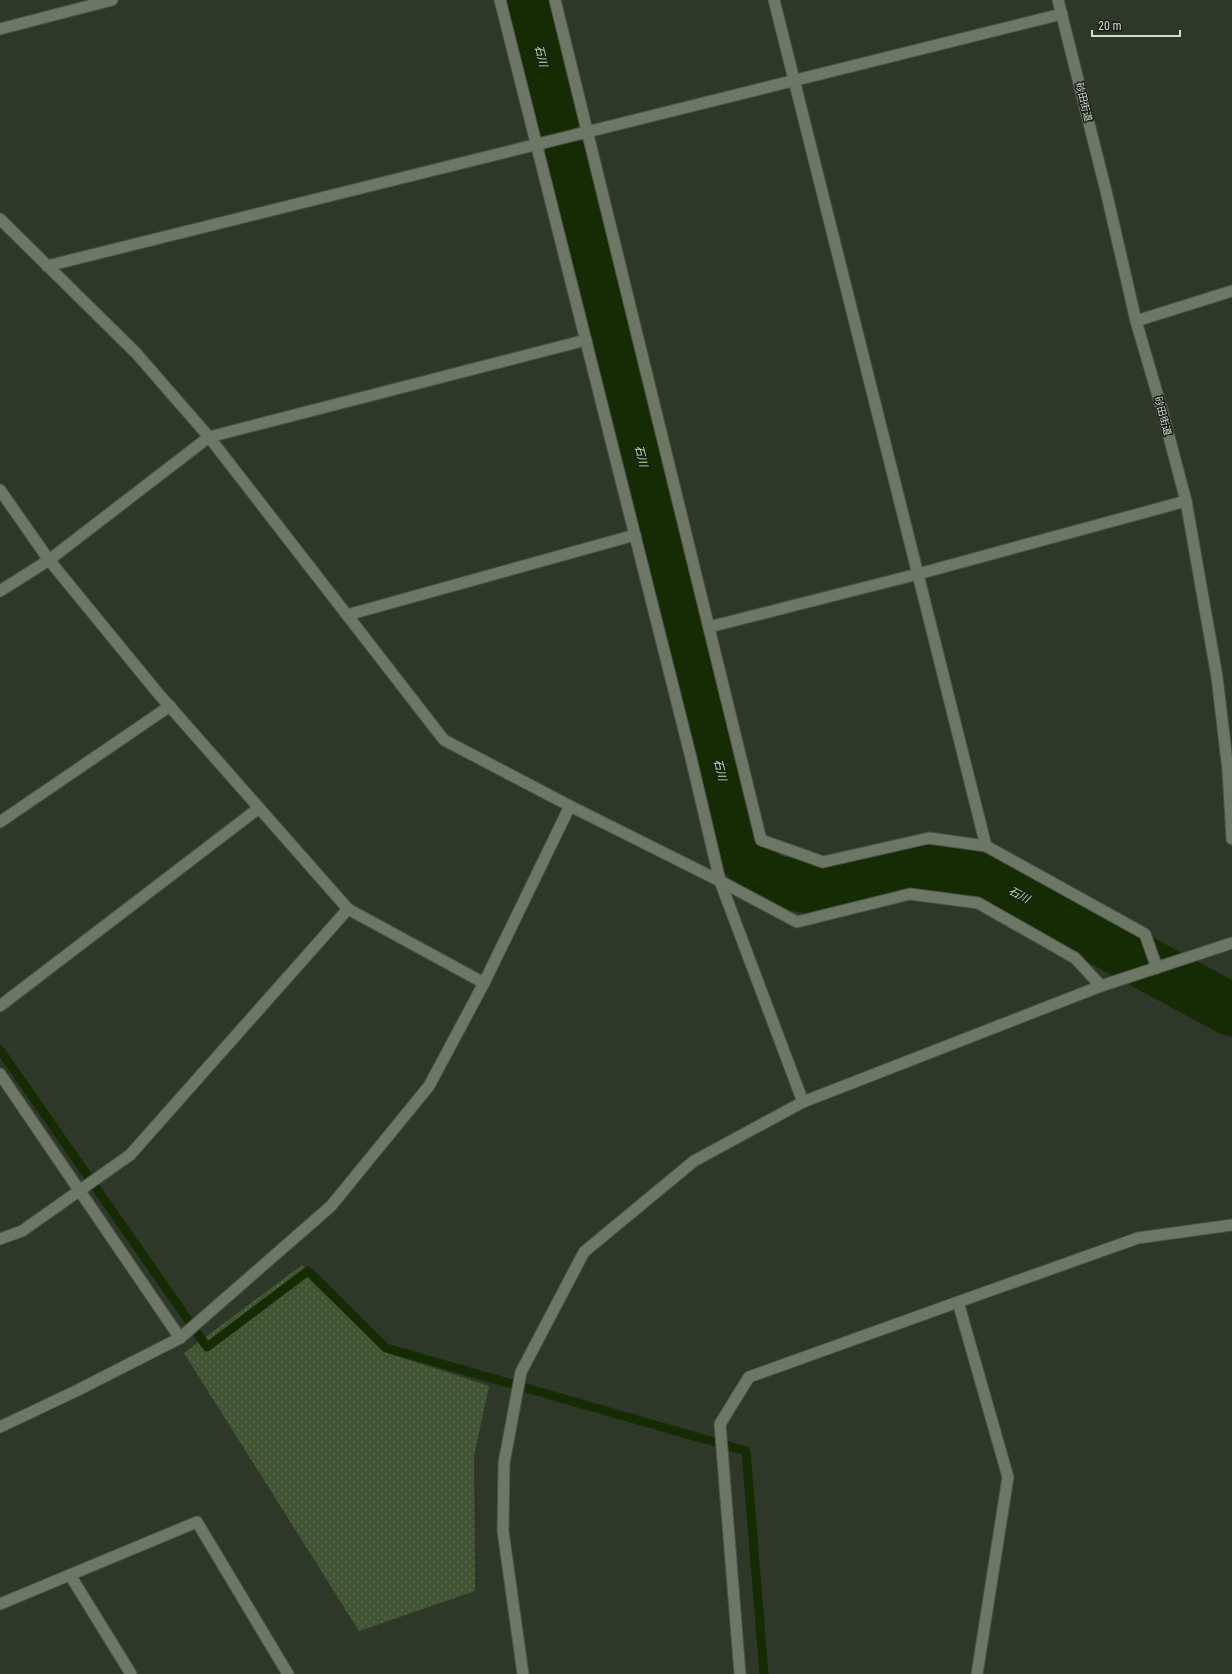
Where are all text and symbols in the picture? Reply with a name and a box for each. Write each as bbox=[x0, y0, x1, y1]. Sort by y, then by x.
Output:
scale bar bbox=[1092, 12, 1180, 38]
text: 20 m bbox=[1098, 19, 1122, 33]
water label: 石川 bbox=[532, 44, 550, 69]
street label: 砂田街道 bbox=[1074, 81, 1094, 123]
street label: 砂田街道 bbox=[1153, 395, 1173, 437]
water label: 石川 bbox=[632, 444, 650, 469]
water label: 石川 bbox=[711, 758, 729, 783]
water label: 石川 bbox=[1006, 884, 1033, 906]

